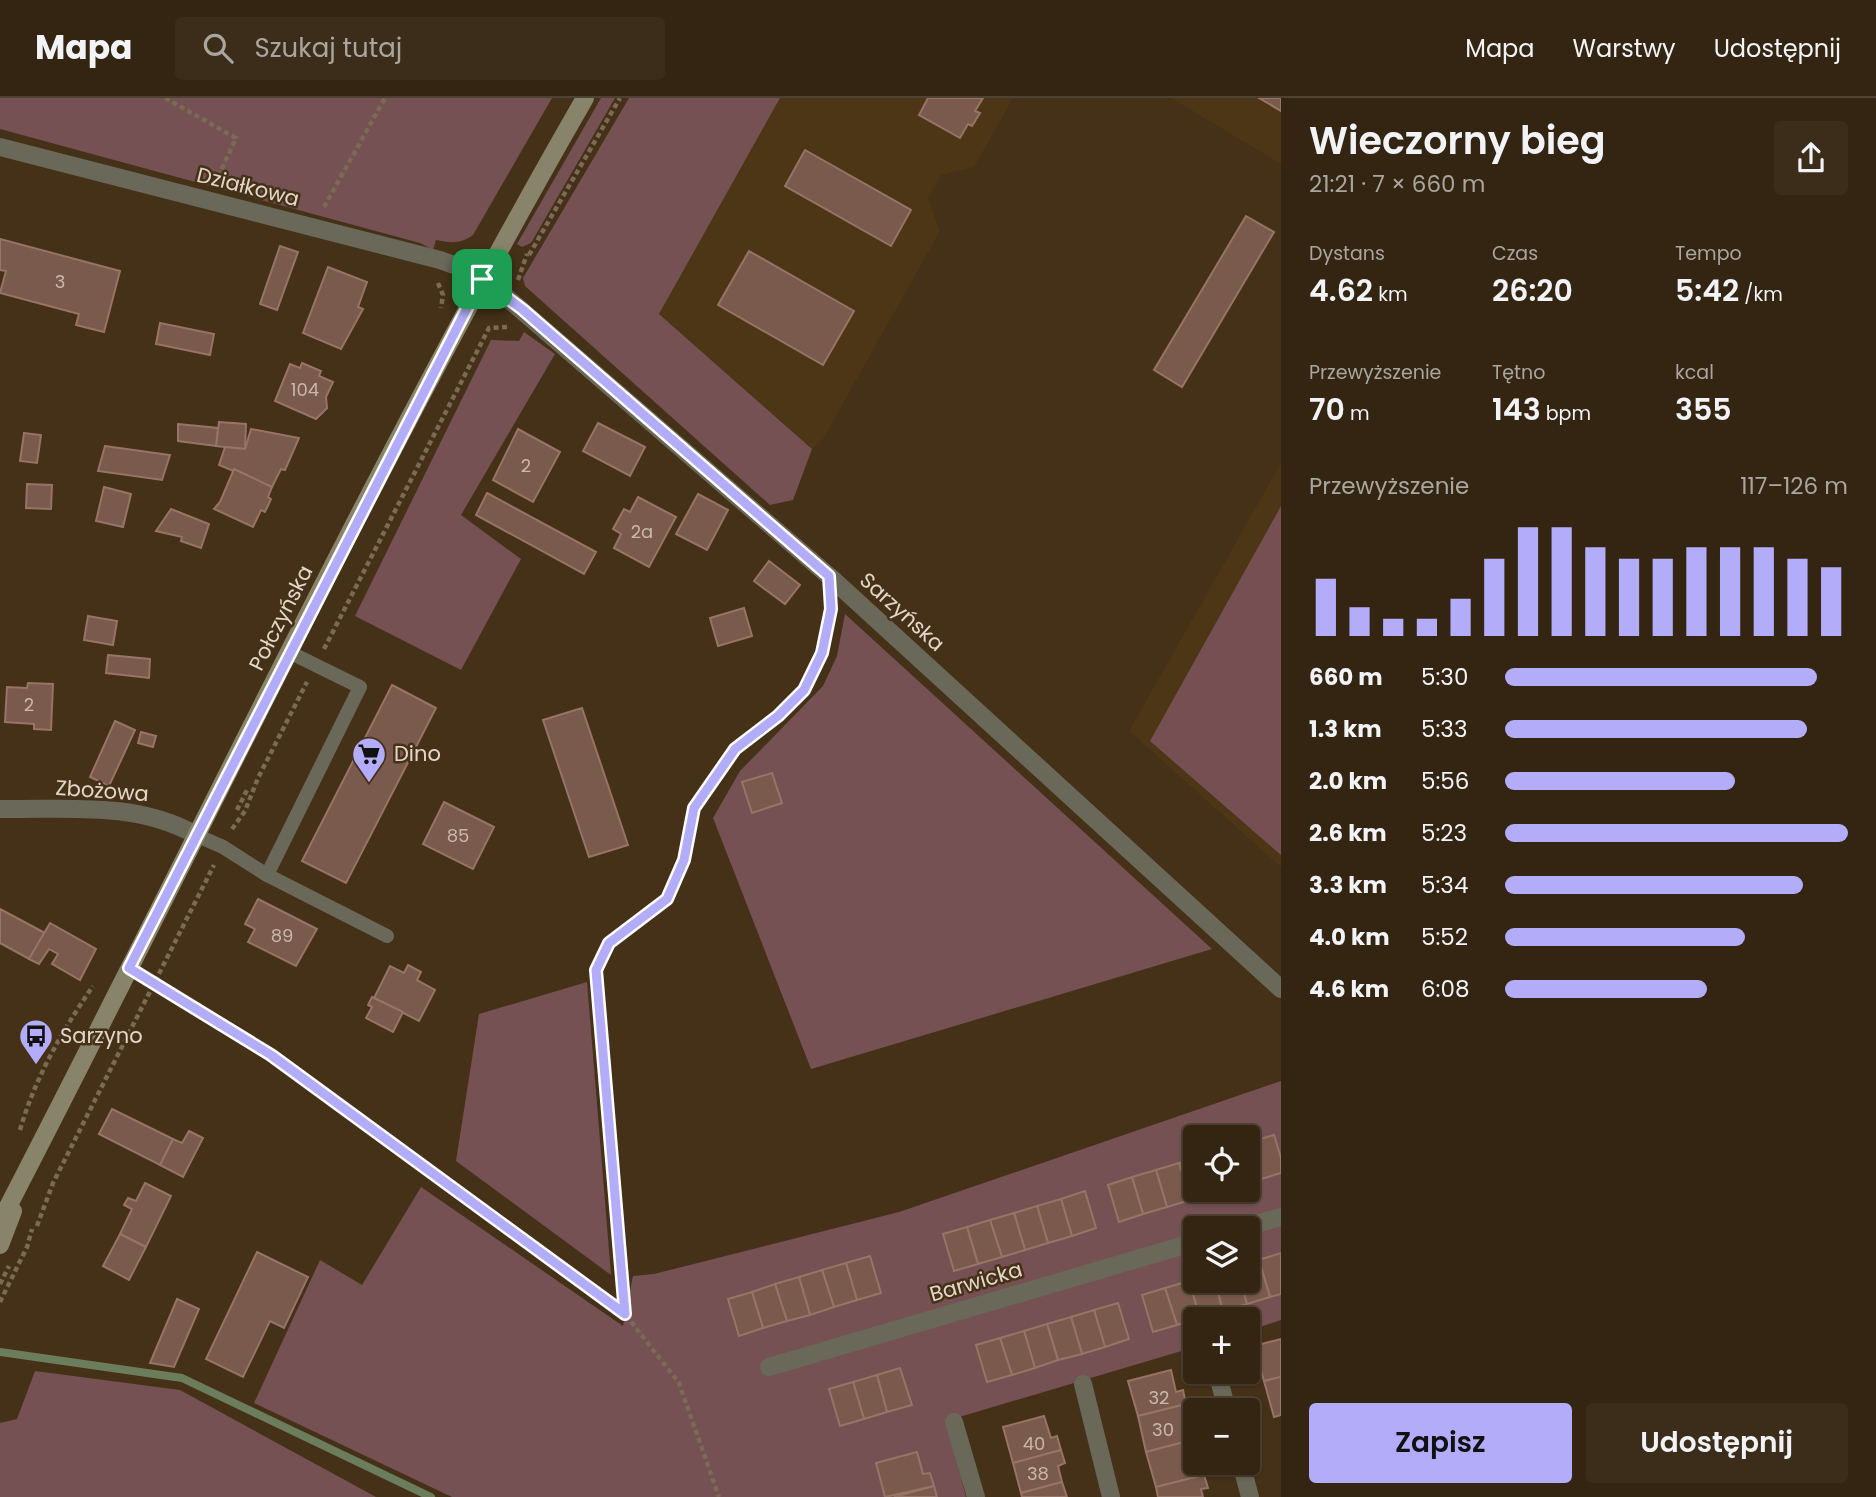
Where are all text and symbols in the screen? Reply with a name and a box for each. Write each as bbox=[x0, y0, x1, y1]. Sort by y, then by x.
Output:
search box bbox=[175, 17, 665, 80]
text: Mapa bbox=[35, 24, 133, 71]
icon: search bbox=[199, 29, 237, 67]
text: Szukaj tutaj bbox=[255, 30, 402, 66]
text: Mapa bbox=[1465, 32, 1535, 65]
text: Warstwy bbox=[1573, 32, 1676, 65]
text: Udostępnij bbox=[1714, 32, 1841, 65]
text: Wieczorny bieg bbox=[1309, 114, 1605, 167]
button: share bbox=[1774, 121, 1848, 195]
street label: Działkowa bbox=[194, 160, 302, 213]
text: 21:21 · 7 × 660 m bbox=[1309, 168, 1485, 200]
text: Dystans bbox=[1309, 240, 1385, 267]
text: Czas bbox=[1492, 240, 1538, 267]
text: Tempo bbox=[1675, 240, 1742, 267]
pin bbox=[452, 249, 512, 309]
icon: arrive bbox=[463, 260, 501, 298]
house number: 3 bbox=[55, 269, 65, 294]
text: 4.62 bbox=[1309, 269, 1373, 312]
text: 26:20 bbox=[1492, 269, 1573, 312]
text: 5:42 bbox=[1675, 269, 1739, 312]
text: km bbox=[1373, 281, 1408, 308]
text: /km bbox=[1739, 281, 1783, 308]
text: Przewyższenie bbox=[1309, 359, 1441, 386]
text: Tętno bbox=[1492, 359, 1545, 386]
text: kcal bbox=[1675, 359, 1714, 386]
house number: 104 bbox=[291, 377, 319, 402]
text: 70 bbox=[1309, 388, 1345, 431]
text: 143 bbox=[1492, 388, 1541, 431]
text: 355 bbox=[1675, 388, 1732, 431]
text: m bbox=[1345, 400, 1369, 427]
text: bpm bbox=[1541, 400, 1591, 427]
house number: 2 bbox=[521, 453, 531, 478]
text: Przewyższenie bbox=[1309, 470, 1469, 502]
text: 117–126 m bbox=[1740, 470, 1848, 502]
house number: 2a bbox=[631, 519, 653, 544]
street label: Połczyńska bbox=[242, 560, 319, 675]
street label: Sarzyńska bbox=[854, 566, 951, 658]
text: 660 m bbox=[1309, 661, 1383, 693]
text: 5:30 bbox=[1421, 661, 1468, 693]
house number: 2 bbox=[24, 692, 34, 717]
text: 1.3 km bbox=[1309, 713, 1382, 745]
text: 5:33 bbox=[1421, 713, 1467, 745]
supermarket icon: Dino bbox=[350, 735, 388, 784]
place label: Dino bbox=[394, 739, 441, 768]
text: 2.0 km bbox=[1309, 765, 1387, 797]
text: 5:56 bbox=[1421, 765, 1469, 797]
street label: Zbożowa bbox=[54, 773, 150, 808]
text: 2.6 km bbox=[1309, 817, 1387, 849]
text: 5:23 bbox=[1421, 817, 1467, 849]
house number: 85 bbox=[447, 823, 469, 848]
text: 3.3 km bbox=[1309, 869, 1387, 901]
text: 5:34 bbox=[1421, 869, 1468, 901]
text: 4.0 km bbox=[1309, 921, 1390, 953]
text: 5:52 bbox=[1421, 921, 1468, 953]
house number: 89 bbox=[271, 923, 293, 948]
text: 4.6 km bbox=[1309, 973, 1389, 1005]
text: 6:08 bbox=[1421, 973, 1469, 1005]
bus stop icon: Sarzyno bbox=[17, 1017, 55, 1066]
place label: Sarzyno bbox=[60, 1021, 143, 1050]
map controls bbox=[1183, 1125, 1260, 1475]
button: locate bbox=[1183, 1125, 1260, 1202]
button: layers bbox=[1183, 1216, 1260, 1293]
street label: Barwicka bbox=[926, 1254, 1026, 1309]
button: + bbox=[1183, 1307, 1260, 1384]
house number: 32 bbox=[1149, 1385, 1169, 1410]
button: − bbox=[1183, 1398, 1260, 1475]
button: Zapisz bbox=[1309, 1403, 1572, 1483]
button: Udostępnij bbox=[1586, 1403, 1848, 1483]
house number: 30 bbox=[1152, 1417, 1174, 1442]
house number: 40 bbox=[1023, 1431, 1045, 1456]
house number: 38 bbox=[1027, 1461, 1049, 1486]

